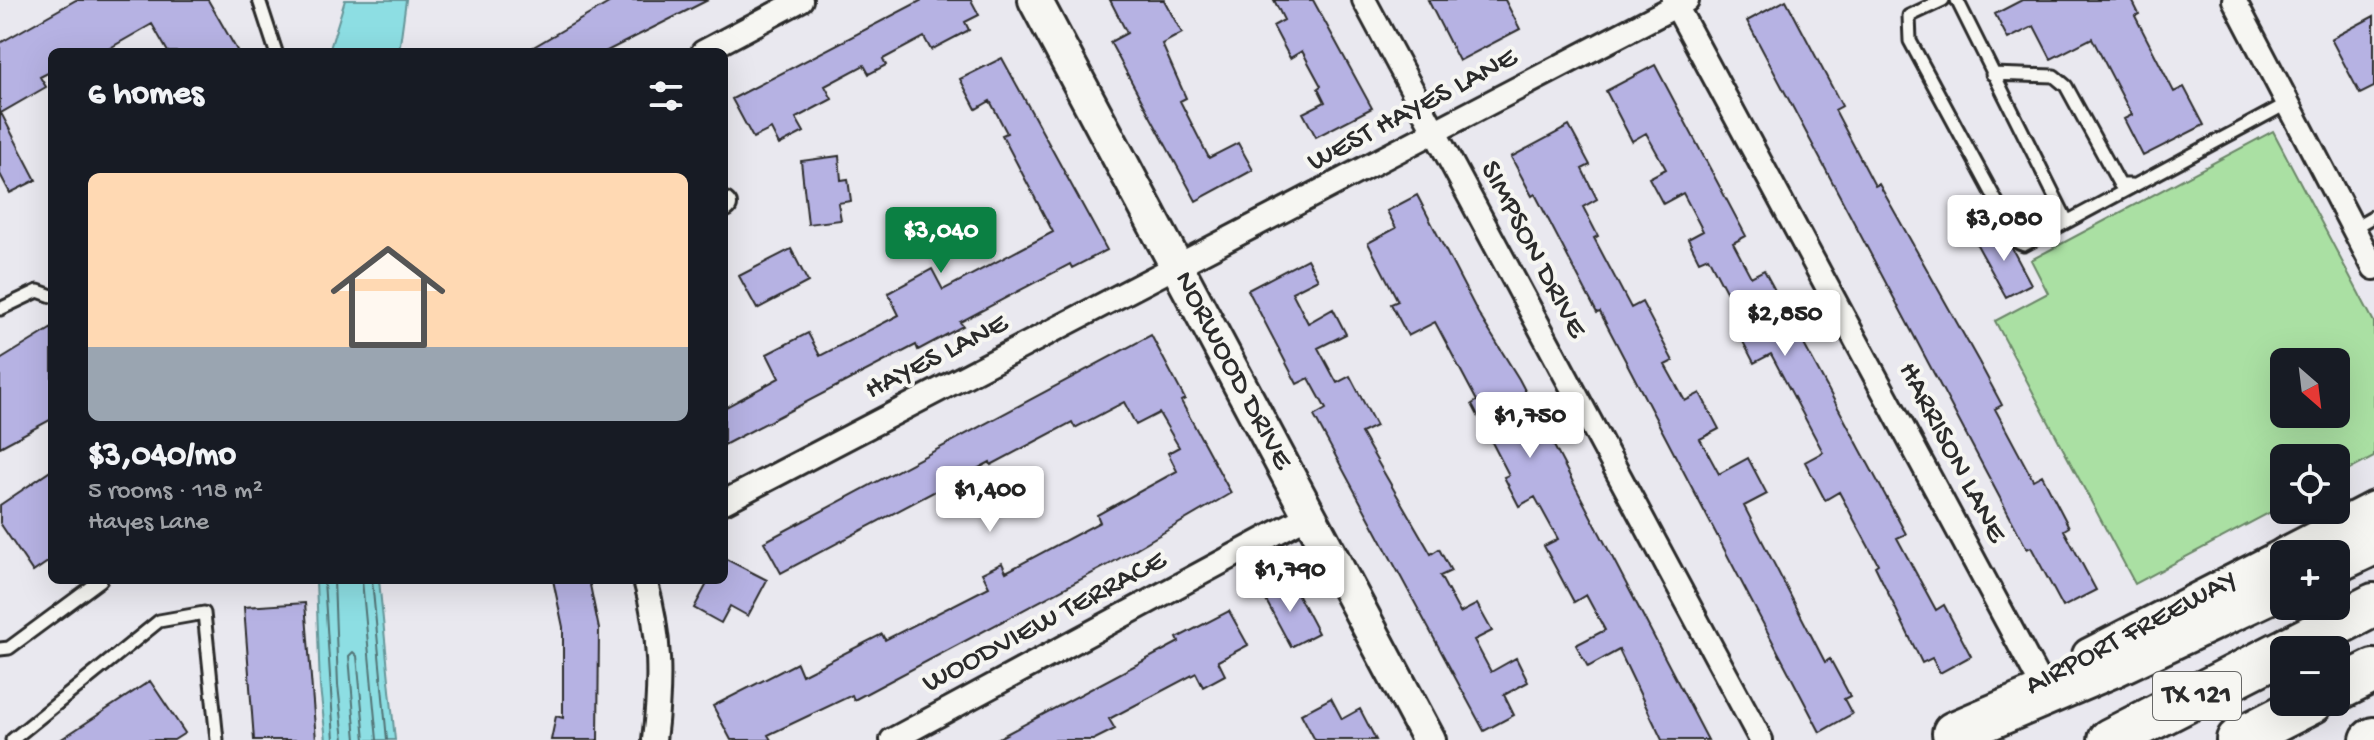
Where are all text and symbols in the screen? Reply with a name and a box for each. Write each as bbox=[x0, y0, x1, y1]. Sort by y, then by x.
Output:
street label: WEST HAYES LANE bbox=[1302, 40, 1525, 181]
icon: filters bbox=[644, 74, 688, 118]
text: 6 homes bbox=[88, 76, 203, 116]
street label: SIMPSON DRIVE bbox=[1471, 156, 1594, 345]
pin: $3,080 bbox=[1939, 195, 2069, 263]
text: $3,080 bbox=[1965, 205, 2043, 236]
pin: $3,040 bbox=[876, 207, 1006, 275]
text: $3,040 bbox=[903, 217, 979, 248]
icon: home bbox=[316, 225, 460, 369]
street label: NORWOOD DRIVE bbox=[1165, 266, 1300, 477]
pin: $2,850 bbox=[1720, 290, 1850, 358]
text: $2,850 bbox=[1747, 300, 1823, 331]
street label: HAYES LANE bbox=[860, 307, 1015, 409]
north arrow bbox=[2270, 348, 2350, 428]
map controls bbox=[2270, 348, 2350, 716]
street label: HARRISON LANE bbox=[1889, 357, 2014, 550]
pin: $1,750 bbox=[1465, 392, 1595, 460]
text: $1,750 bbox=[1494, 402, 1566, 433]
text: $3,040/mo bbox=[88, 437, 236, 477]
button: locate bbox=[2270, 444, 2350, 524]
pin: $1,400 bbox=[925, 466, 1055, 534]
text: $1,400 bbox=[954, 476, 1026, 507]
text: 5 rooms · 118 m² bbox=[88, 477, 263, 508]
text: Hayes Lane bbox=[88, 508, 209, 539]
button: + bbox=[2270, 540, 2350, 620]
street label: WOODVIEW TERRACE bbox=[917, 543, 1174, 702]
pin: $1,790 bbox=[1225, 546, 1355, 614]
text: $1,790 bbox=[1254, 556, 1326, 587]
street label: AIRPORT FREEWAY bbox=[2020, 563, 2244, 705]
button: − bbox=[2270, 636, 2350, 716]
road number: TX 121 bbox=[2153, 672, 2241, 720]

